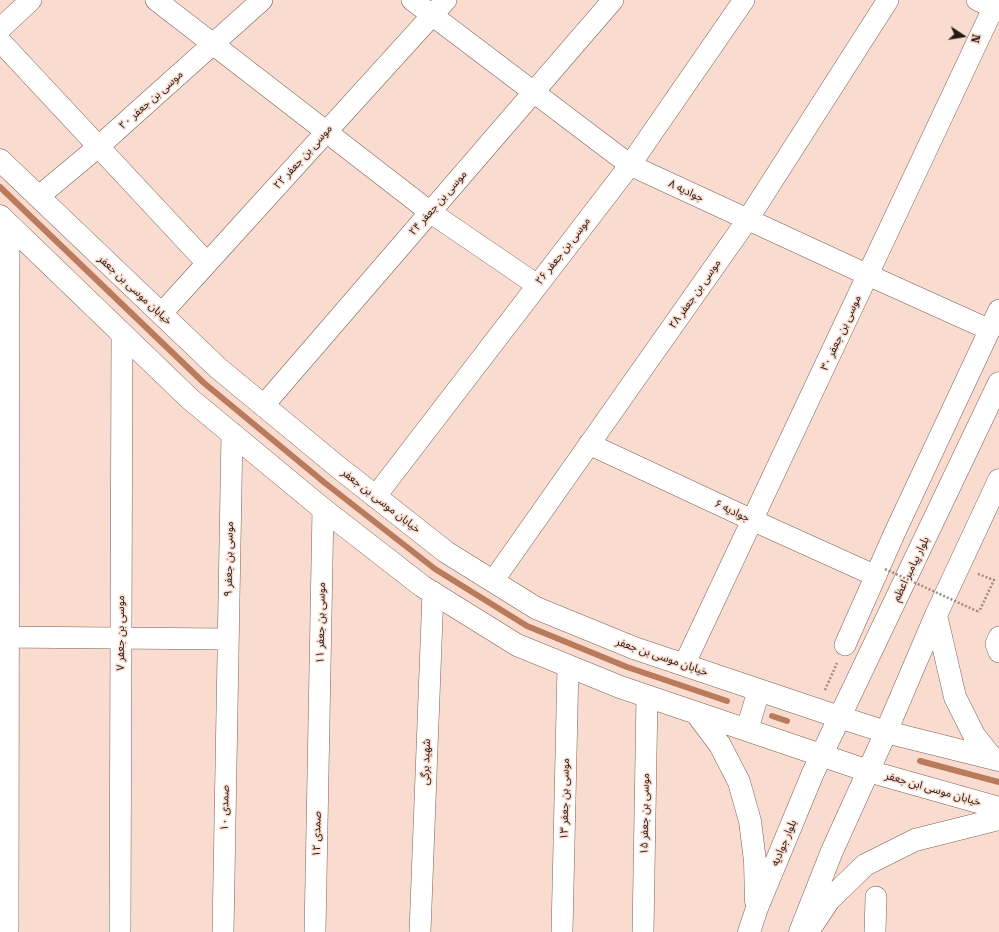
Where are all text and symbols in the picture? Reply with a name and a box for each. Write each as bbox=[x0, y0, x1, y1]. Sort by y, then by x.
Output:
north arrow bbox=[943, 16, 983, 56]
text: N bbox=[968, 33, 982, 44]
street label: موسی بن جعفر ۲۰ bbox=[116, 68, 186, 132]
street label: موسی بن جعفر ۲۲ bbox=[271, 122, 335, 192]
street label: موسی بن جعفر ۲۴ bbox=[406, 168, 470, 238]
street label: جوادیه ۸ bbox=[666, 177, 706, 205]
street label: موسی بن جعفر ۲۶ bbox=[533, 215, 593, 287]
street label: خیابان موسی بن جعفر bbox=[95, 252, 175, 328]
street label: موسی بن جعفر ۲۸ bbox=[666, 257, 724, 331]
street label: موسی بن جعفر ۳۰ bbox=[818, 293, 864, 373]
street label: خیابان موسی بن جعفر bbox=[339, 466, 423, 536]
street label: جوادیه ۶ bbox=[712, 497, 752, 525]
street label: موسی بن جعفر ۹ bbox=[222, 521, 236, 597]
street label: بلوار پیامبر اعظم bbox=[890, 535, 932, 603]
street label: موسی بن جعفر ۱۱ bbox=[314, 582, 328, 664]
street label: موسی بن جعفر ۷ bbox=[114, 595, 128, 671]
street label: خیابان موسی بن جعفر bbox=[614, 635, 710, 679]
street label: شهید برگی bbox=[419, 739, 433, 785]
street label: موسی بن جعفر ۱۳ bbox=[558, 758, 572, 840]
street label: خیابان موسی ابن جعفر bbox=[884, 769, 982, 809]
street label: موسی بن جعفر ۱۵ bbox=[638, 773, 652, 855]
street label: صمدی ۱۰ bbox=[218, 785, 232, 831]
street label: صمدی ۱۲ bbox=[310, 811, 324, 857]
street label: بلوار جوادیه bbox=[768, 818, 800, 868]

